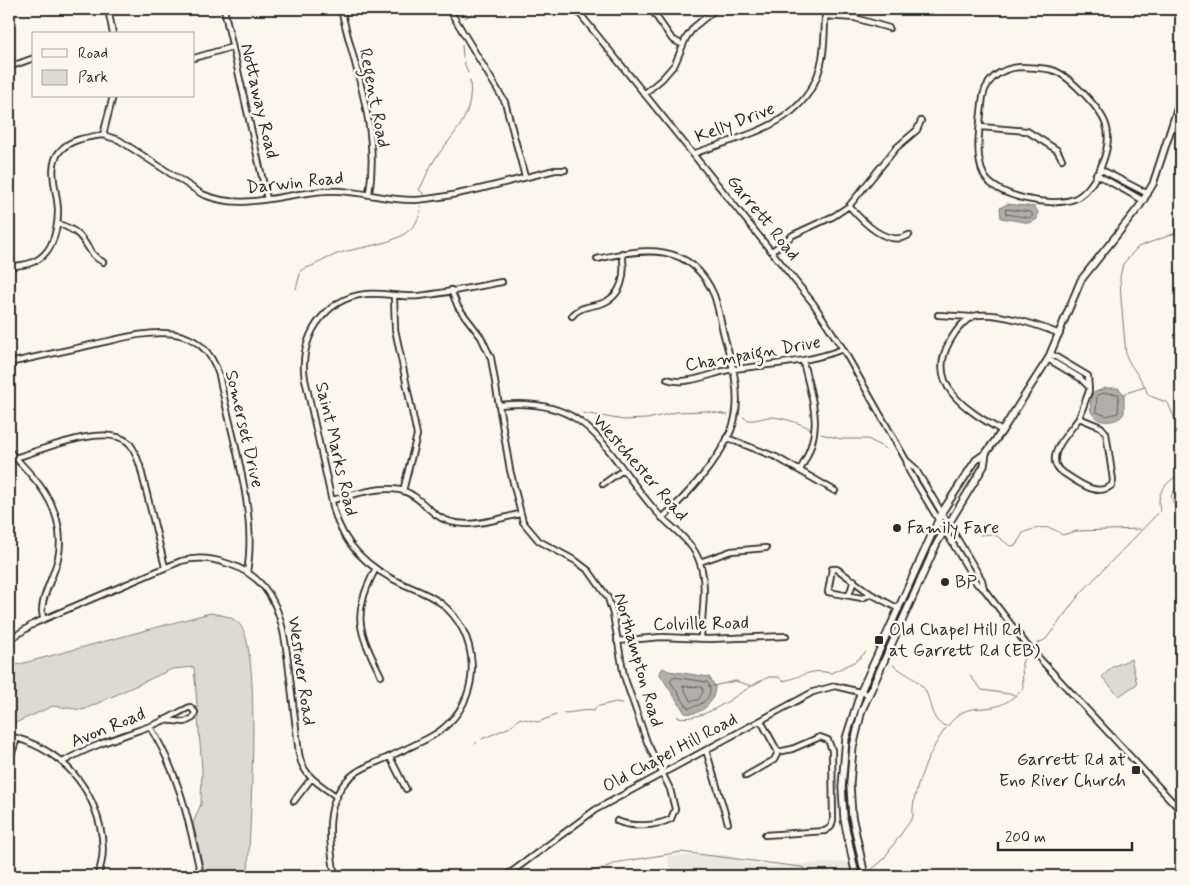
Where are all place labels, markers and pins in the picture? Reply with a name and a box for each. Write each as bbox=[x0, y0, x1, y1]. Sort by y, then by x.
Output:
place label: Family Fare bbox=[907, 516, 999, 540]
marker: Family Fare bbox=[891, 522, 903, 534]
place label: BP bbox=[955, 570, 977, 594]
marker: BP bbox=[939, 576, 951, 588]
place label: Old Chapel Hill Rd at Garrett Rd (EB) bbox=[889, 618, 1041, 663]
marker: Old Chapel Hill Rd at Garrett Rd (EB) bbox=[873, 634, 885, 646]
place label: Garrett Rd at Eno River Church bbox=[999, 748, 1126, 793]
marker: Garrett Rd at Eno River Church bbox=[1130, 764, 1142, 776]

